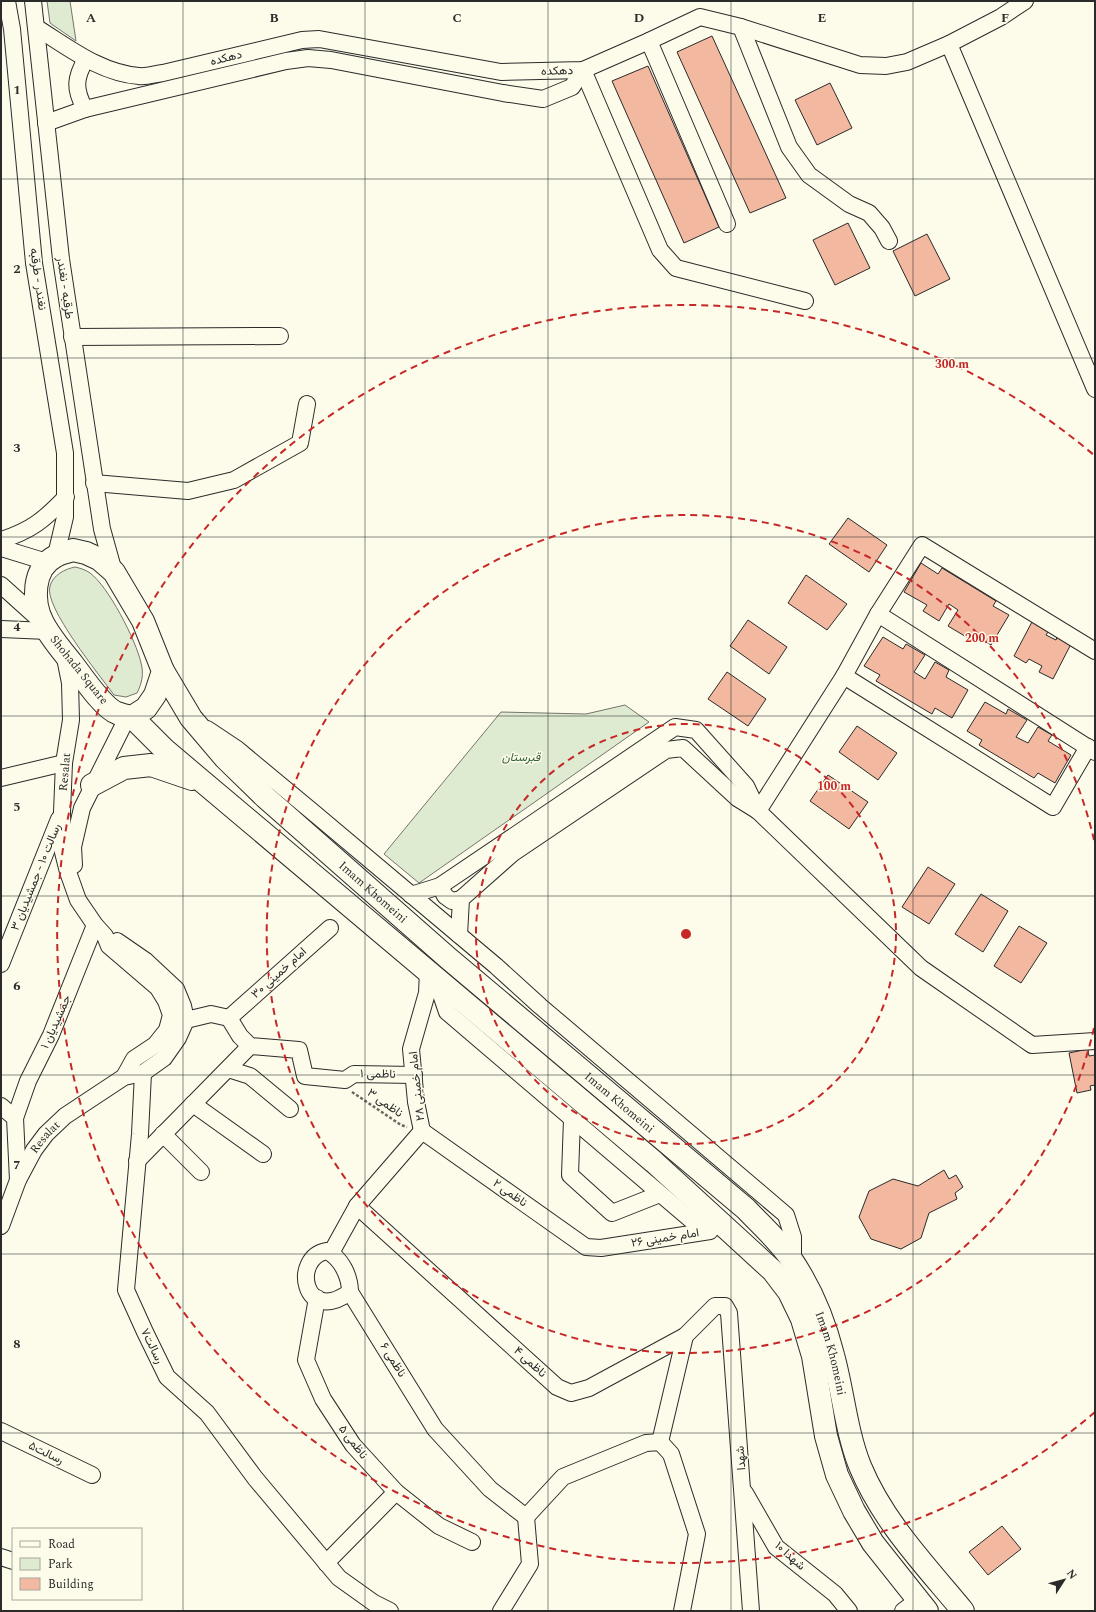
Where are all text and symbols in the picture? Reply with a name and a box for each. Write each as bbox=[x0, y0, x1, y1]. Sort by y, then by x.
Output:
text: A bbox=[86, 8, 96, 28]
text: B bbox=[269, 8, 279, 28]
text: C bbox=[452, 8, 462, 28]
text: D bbox=[634, 8, 644, 28]
text: E bbox=[818, 8, 827, 28]
text: F bbox=[1001, 8, 1009, 28]
street label: دهکده bbox=[208, 45, 244, 71]
street label: دهکده bbox=[541, 61, 574, 81]
text: 1 bbox=[13, 80, 21, 100]
street label: نغندر - طرقبه bbox=[24, 247, 52, 311]
street label: طرقبه - نغندر bbox=[51, 255, 79, 321]
text: 2 bbox=[13, 259, 21, 279]
text: 300 m bbox=[935, 355, 969, 374]
text: 3 bbox=[13, 438, 21, 458]
text: 4 bbox=[13, 617, 21, 637]
text: 200 m bbox=[965, 629, 999, 648]
street label: Shohada Square bbox=[45, 631, 113, 709]
park label: قبرستان bbox=[502, 748, 542, 767]
street label: Resalat bbox=[54, 752, 76, 792]
text: 100 m bbox=[817, 777, 851, 796]
text: 5 bbox=[13, 797, 21, 817]
street label: رسالت ۱۰ - جمشیدیان ۳ bbox=[6, 821, 66, 933]
street label: Imam Khomeini bbox=[334, 856, 412, 928]
centre of rings bbox=[679, 927, 693, 941]
street label: امام خمینی ۳۰ bbox=[247, 943, 311, 1003]
text: 6 bbox=[13, 976, 21, 996]
street label: جمشیدیان ۱ bbox=[36, 992, 76, 1052]
street label: امام خمینی ۲۸ bbox=[404, 1050, 430, 1122]
street label: ناظمی ۱ bbox=[360, 1064, 396, 1084]
street label: Imam Khomeini bbox=[580, 1067, 659, 1138]
street label: ناظمی ۳ bbox=[363, 1084, 407, 1122]
street label: Resalat bbox=[25, 1116, 64, 1157]
text: 7 bbox=[13, 1155, 21, 1175]
street label: ناظمی ۲ bbox=[489, 1174, 531, 1212]
street label: امام خمینی ۲۶ bbox=[630, 1223, 700, 1253]
street label: Imam Khomeini bbox=[810, 1308, 851, 1397]
street label: رسالت۷ bbox=[135, 1325, 169, 1367]
text: 8 bbox=[13, 1334, 21, 1354]
street label: ناظمی ۶ bbox=[375, 1339, 411, 1381]
street label: ناظمی ۴ bbox=[509, 1342, 551, 1382]
street label: ناظمی ۵ bbox=[333, 1421, 373, 1463]
street label: رسالت۵ bbox=[25, 1436, 67, 1470]
street label: شهدا bbox=[731, 1445, 751, 1471]
legend bbox=[12, 1528, 142, 1600]
text: Road bbox=[48, 1535, 75, 1554]
street label: شهدا ۱۰ bbox=[770, 1537, 810, 1575]
text: Park bbox=[48, 1555, 73, 1574]
north arrow bbox=[1044, 1560, 1084, 1600]
text: N bbox=[1062, 1566, 1081, 1583]
text: Building bbox=[48, 1575, 94, 1594]

